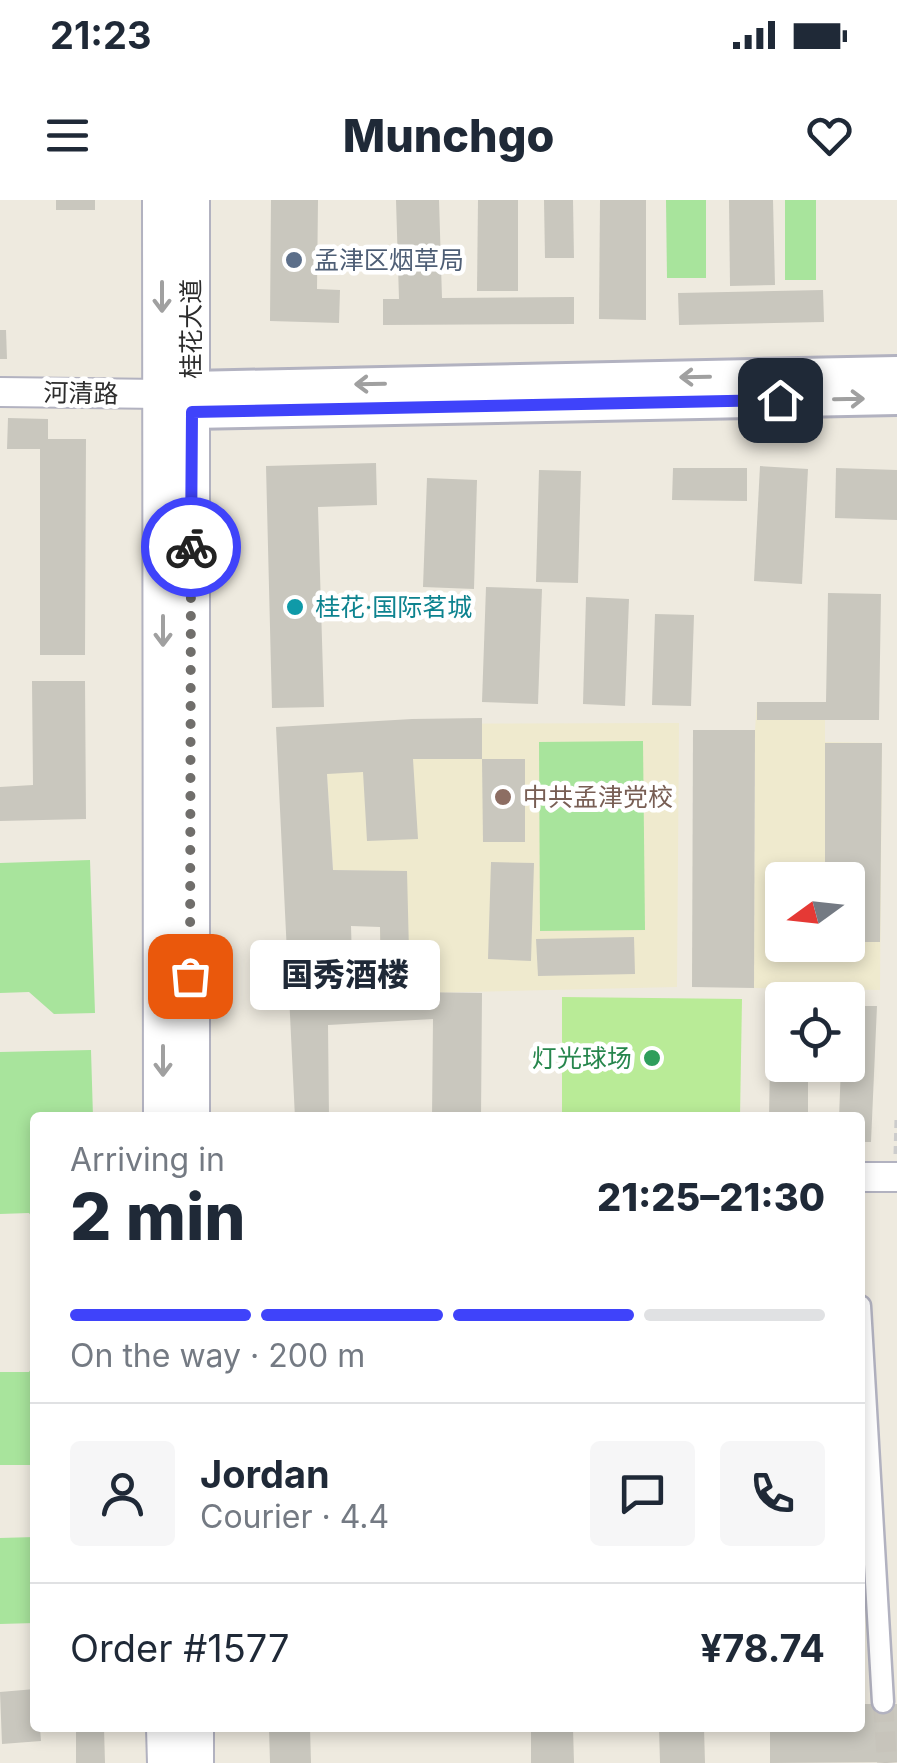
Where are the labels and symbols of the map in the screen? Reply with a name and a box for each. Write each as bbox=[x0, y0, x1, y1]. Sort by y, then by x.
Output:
place label: 孟津区烟草局 bbox=[314, 245, 464, 275]
marker: 孟津区烟草局 bbox=[283, 249, 305, 271]
street label: 桂花大道 bbox=[176, 279, 206, 379]
one-way arrow bbox=[152, 280, 172, 312]
pin bbox=[738, 358, 823, 443]
one-way arrow bbox=[679, 368, 711, 387]
one-way arrow bbox=[354, 375, 386, 394]
street label: 河清路 bbox=[43, 377, 119, 409]
one-way arrow bbox=[832, 390, 865, 408]
courier bbox=[141, 497, 241, 597]
place label: 桂花·国际茗城 bbox=[315, 592, 472, 622]
marker: 桂花·国际茗城 bbox=[284, 596, 306, 618]
one-way arrow bbox=[154, 614, 172, 647]
place label: 中共孟津党校 bbox=[523, 782, 673, 812]
marker: 中共孟津党校 bbox=[492, 786, 514, 808]
north arrow bbox=[765, 862, 865, 962]
pin bbox=[148, 934, 233, 1019]
callout: 国秀酒楼 bbox=[250, 941, 440, 1011]
place label: 灯光球场 bbox=[532, 1043, 632, 1073]
one-way arrow bbox=[154, 1044, 172, 1077]
marker: 灯光球场 bbox=[641, 1047, 663, 1069]

